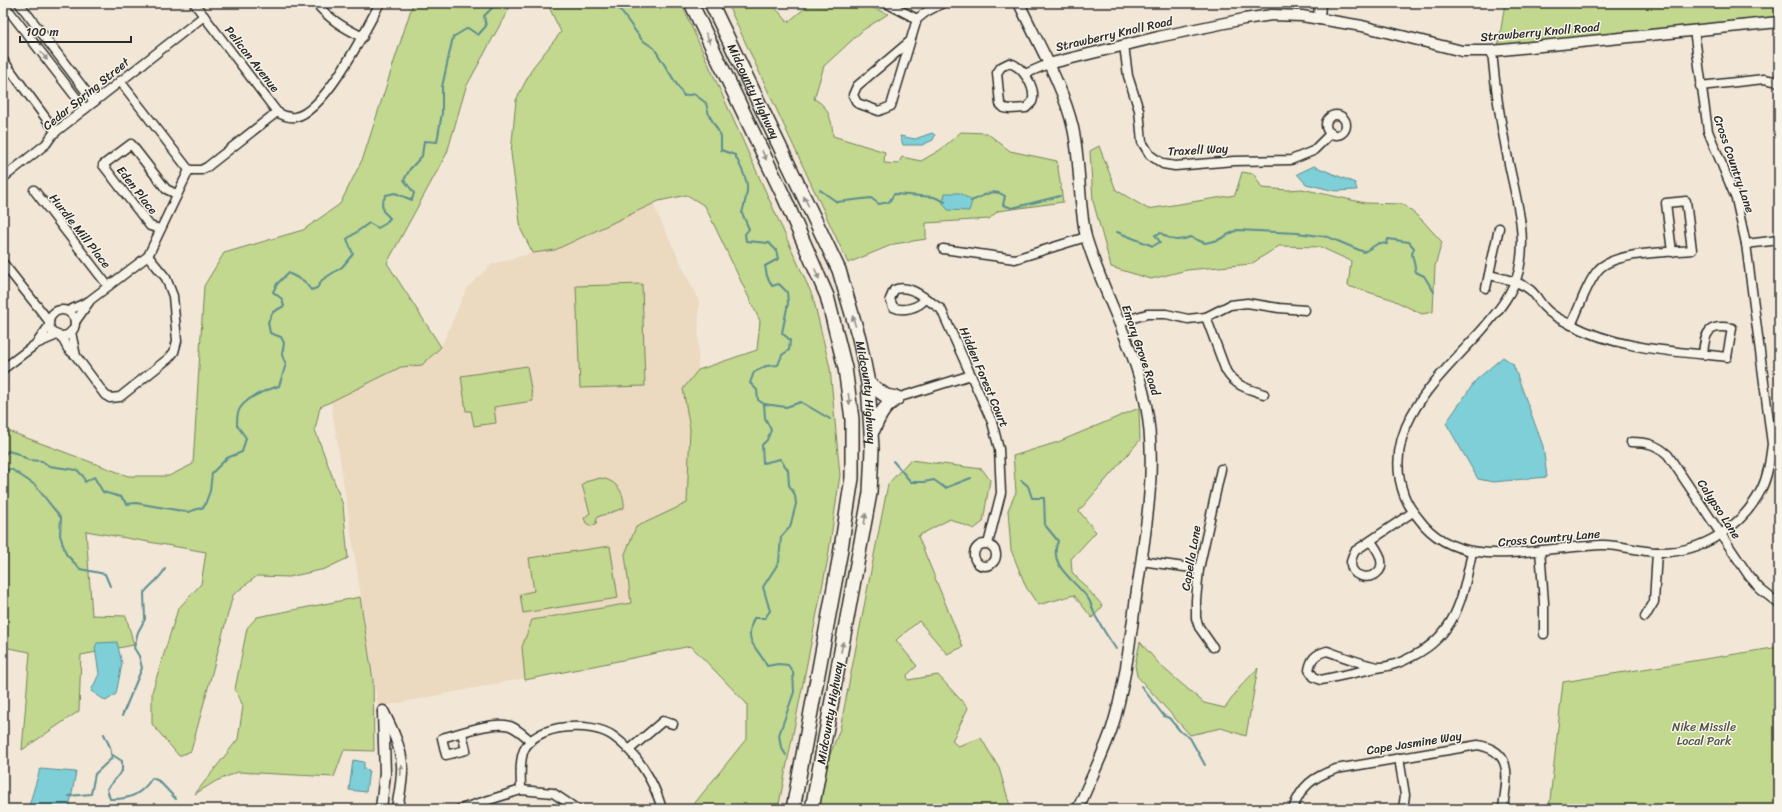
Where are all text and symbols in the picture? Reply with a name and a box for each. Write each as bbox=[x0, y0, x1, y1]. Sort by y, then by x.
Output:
street label: Strawberry Knoll Road bbox=[1053, 10, 1175, 58]
street label: Strawberry Knoll Road bbox=[1480, 16, 1601, 48]
scale bar bbox=[20, 18, 131, 44]
text: 100 m bbox=[26, 21, 59, 43]
street label: Pelican Avenue bbox=[219, 21, 285, 98]
one-way arrow bbox=[705, 32, 711, 44]
street label: Midcounty Highway bbox=[721, 40, 786, 144]
street label: Cedar Spring Street bbox=[38, 51, 135, 136]
one-way arrow bbox=[40, 51, 49, 62]
street label: Cross Country Lane bbox=[1707, 112, 1761, 216]
street label: Traxell Way bbox=[1167, 137, 1229, 163]
one-way arrow bbox=[761, 150, 767, 161]
street label: Eden Place bbox=[111, 161, 163, 219]
street label: Hurdle Mill Place bbox=[43, 189, 117, 273]
one-way arrow bbox=[803, 195, 809, 206]
one-way arrow bbox=[814, 268, 821, 280]
street label: Emory Grove Road bbox=[1115, 302, 1167, 399]
one-way arrow bbox=[851, 315, 857, 327]
street label: Hidden Forest Court bbox=[953, 323, 1015, 431]
street label: Midcounty Highway bbox=[849, 339, 883, 445]
one-way arrow bbox=[846, 393, 852, 406]
street label: Calypso Lane bbox=[1691, 474, 1747, 544]
one-way arrow bbox=[862, 513, 868, 525]
street label: Capella Lane bbox=[1174, 523, 1208, 593]
street label: Cross Country Lane bbox=[1497, 523, 1601, 553]
one-way arrow bbox=[839, 641, 845, 653]
street label: Midcounty Highway bbox=[810, 659, 850, 766]
park label: Nike Missile Local Park bbox=[1672, 716, 1736, 752]
street label: Cape Jasmine Way bbox=[1365, 724, 1464, 761]
one-way arrow bbox=[398, 763, 404, 776]

